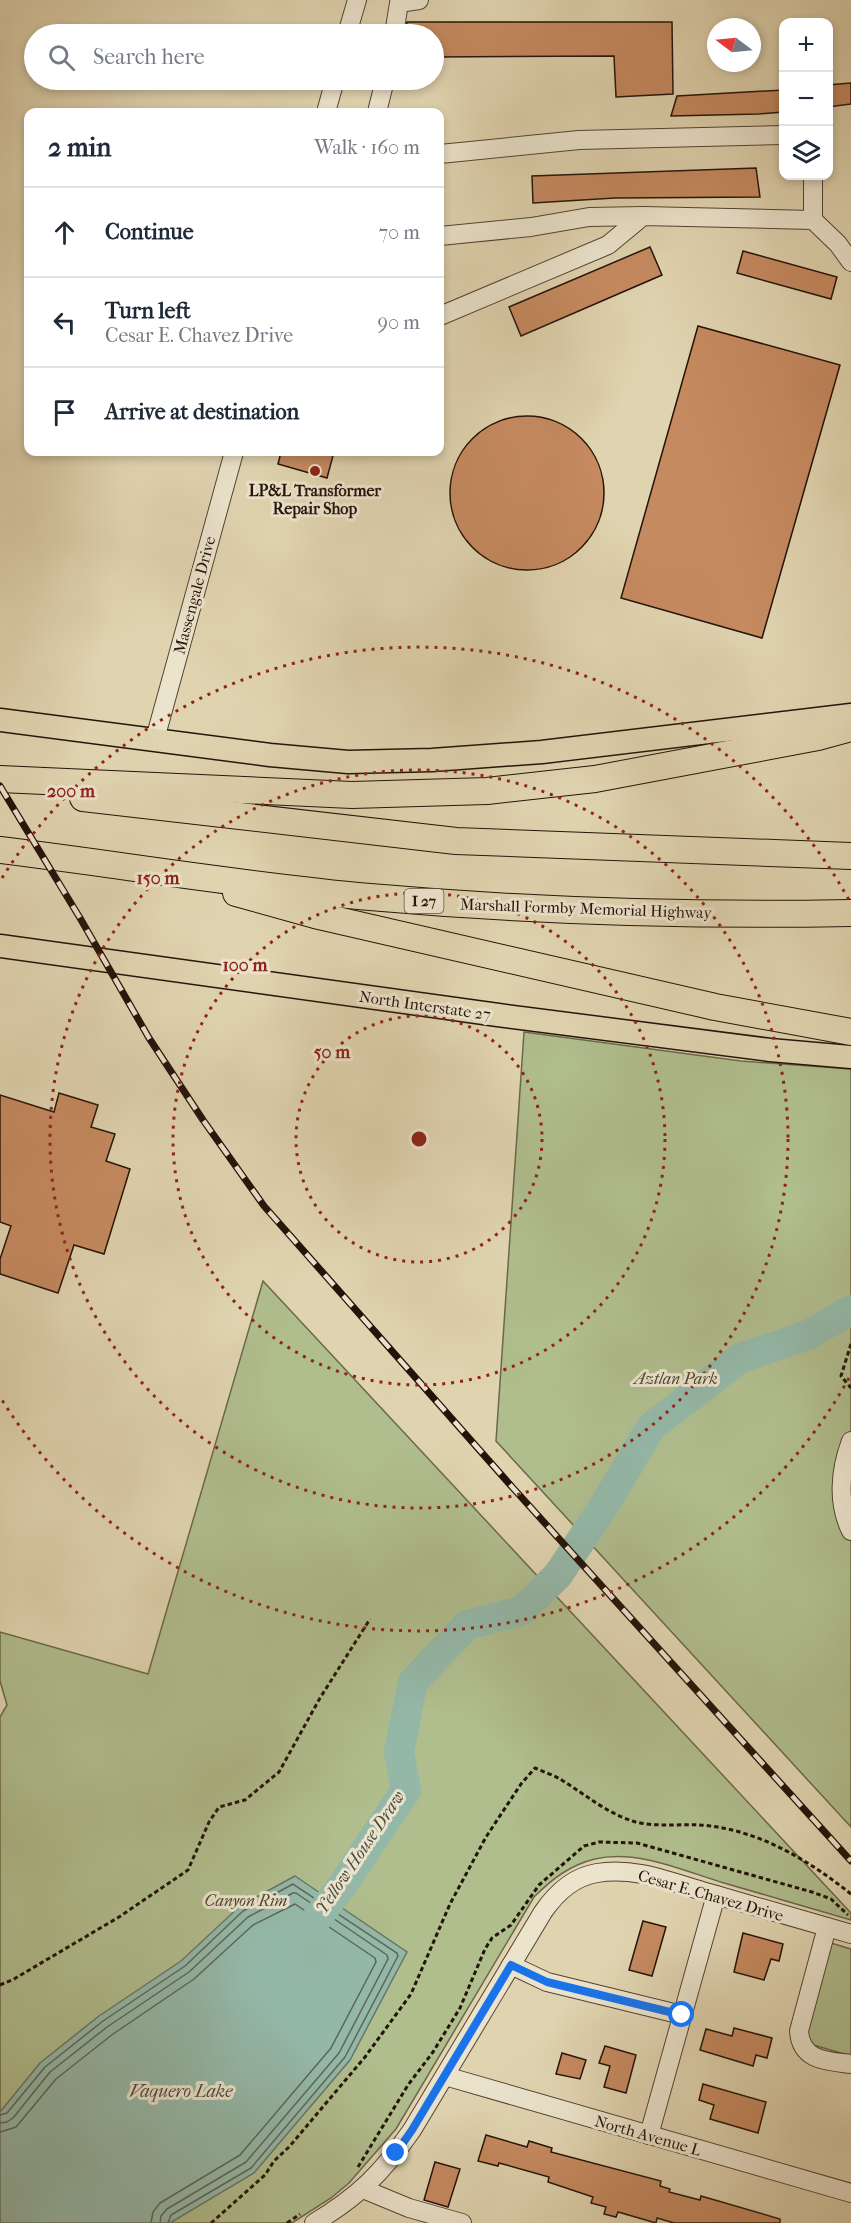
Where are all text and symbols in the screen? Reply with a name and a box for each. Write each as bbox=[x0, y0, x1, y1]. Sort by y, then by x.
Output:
north arrow bbox=[707, 18, 761, 72]
map controls bbox=[779, 18, 833, 180]
button: + bbox=[779, 18, 833, 72]
search box bbox=[24, 24, 444, 90]
icon: search bbox=[45, 41, 78, 74]
text: Search here bbox=[93, 44, 205, 70]
button: − bbox=[779, 72, 833, 126]
button: layers bbox=[779, 126, 833, 180]
text: 2 min bbox=[48, 132, 111, 163]
text: Walk · 160 m bbox=[314, 136, 420, 159]
icon: ahead bbox=[48, 216, 81, 249]
text: Continue bbox=[105, 219, 194, 245]
text: 70 m bbox=[378, 221, 420, 244]
text: Turn left bbox=[105, 298, 191, 324]
icon: left bbox=[48, 306, 81, 339]
text: 90 m bbox=[378, 311, 420, 334]
text: Cesar E. Chavez Drive bbox=[105, 324, 293, 347]
icon: arrive bbox=[48, 396, 81, 429]
text: Arrive at destination bbox=[105, 399, 299, 425]
marker: LP&L Transformer Repair Shop bbox=[308, 464, 322, 478]
place label: LP&L Transformer Repair Shop bbox=[249, 481, 382, 519]
street label: Massengale Drive bbox=[170, 534, 219, 656]
text: 200 m bbox=[47, 781, 96, 802]
text: 150 m bbox=[137, 868, 180, 889]
road number: I 27 bbox=[404, 889, 444, 913]
street label: Marshall Formby Memorial Highway bbox=[460, 895, 713, 922]
text: 100 m bbox=[222, 955, 269, 976]
street label: North Interstate 27 bbox=[358, 987, 492, 1024]
text: 50 m bbox=[314, 1042, 351, 1063]
centre of rings bbox=[409, 1129, 429, 1149]
park label: Aztlan Park bbox=[632, 1369, 718, 1388]
water label: Yellow House Draw bbox=[312, 1787, 409, 1918]
street label: Cesar E. Chavez Drive bbox=[636, 1866, 786, 1925]
park label: Canyon Rim bbox=[205, 1891, 288, 1910]
route start bbox=[668, 2001, 694, 2027]
water label: Vaquero Lake bbox=[129, 2081, 233, 2102]
street label: North Avenue L bbox=[593, 2111, 704, 2160]
route end bbox=[382, 2139, 408, 2165]

